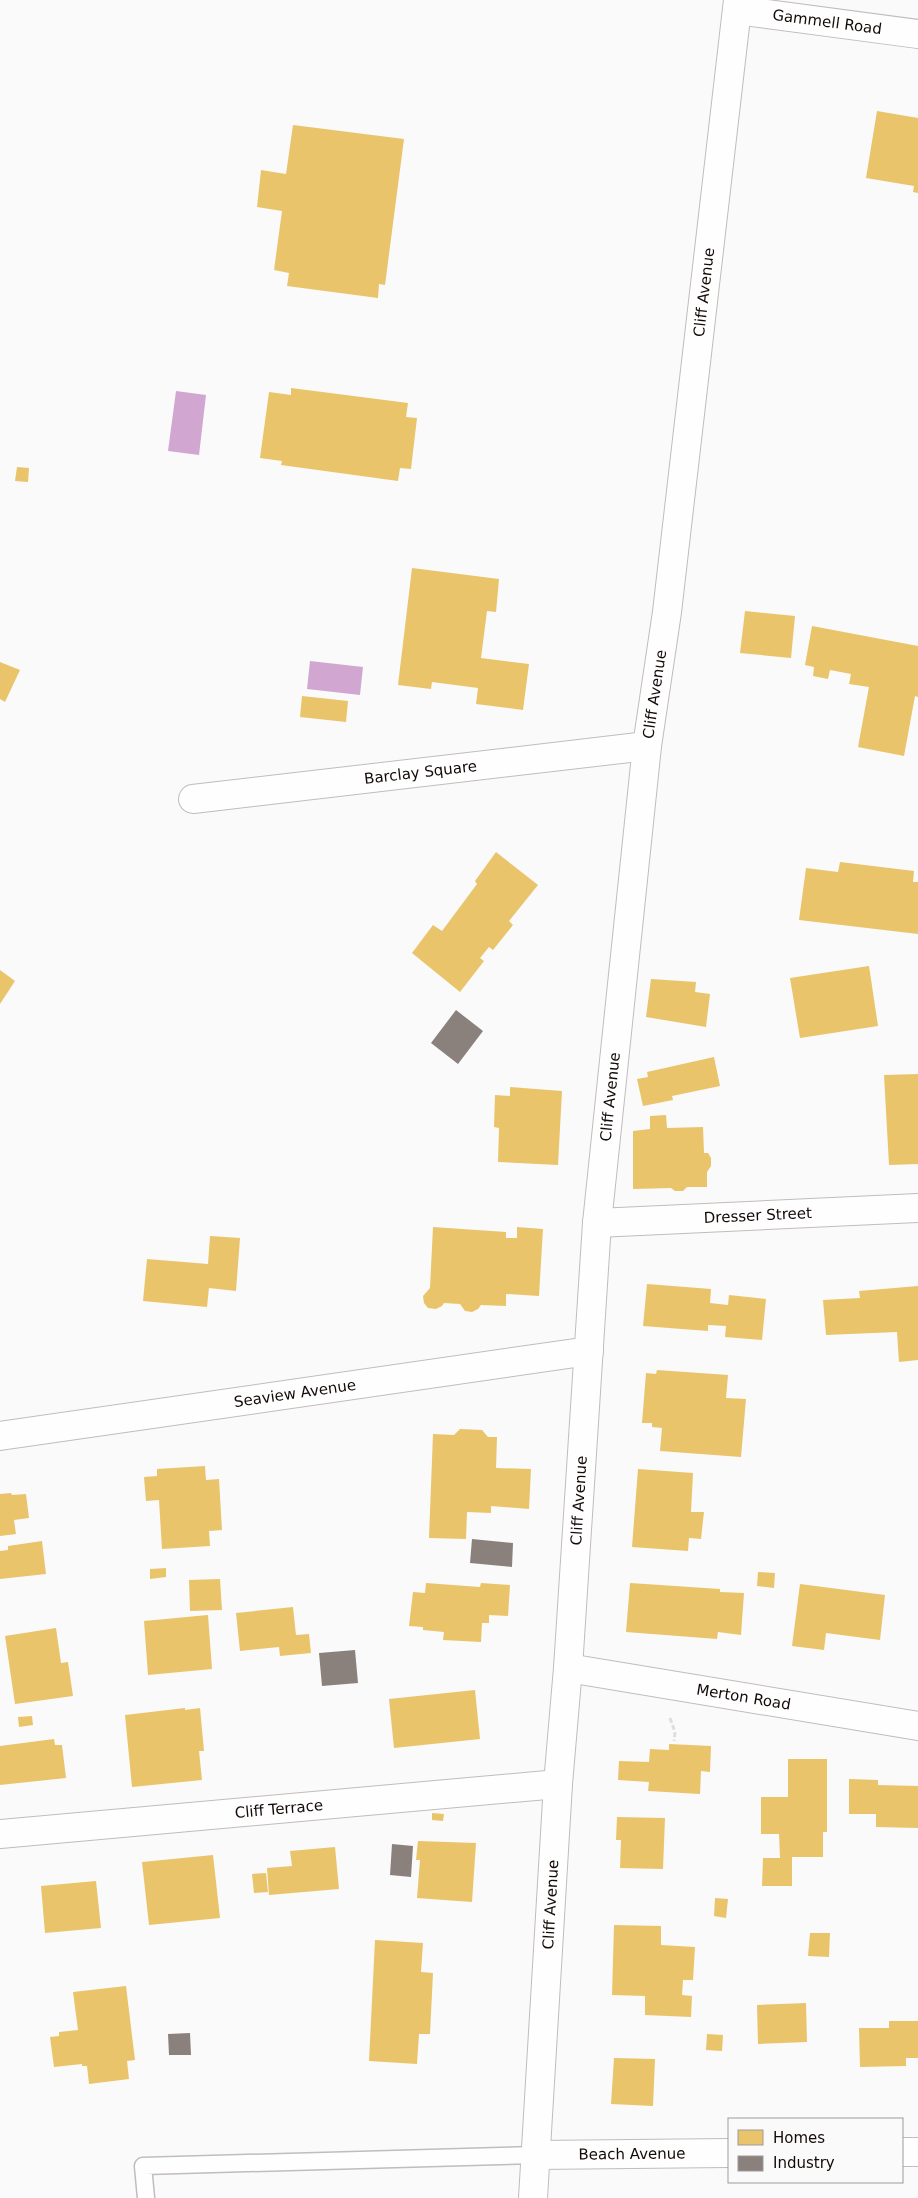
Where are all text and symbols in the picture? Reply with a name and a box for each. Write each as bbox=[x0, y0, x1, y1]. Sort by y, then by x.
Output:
street label: Gammell Road bbox=[771, 6, 883, 38]
street label: Cliff Avenue bbox=[690, 247, 718, 338]
street label: Cliff Avenue bbox=[639, 649, 670, 740]
street label: Barclay Square bbox=[363, 757, 478, 788]
street label: Cliff Avenue bbox=[597, 1051, 624, 1142]
street label: Dresser Street bbox=[703, 1204, 812, 1227]
street label: Seaview Avenue bbox=[233, 1376, 357, 1411]
street label: Cliff Avenue bbox=[567, 1455, 591, 1546]
street label: Merton Road bbox=[695, 1680, 792, 1714]
street label: Cliff Terrace bbox=[234, 1796, 324, 1822]
street label: Cliff Avenue bbox=[539, 1859, 562, 1950]
legend bbox=[728, 2118, 903, 2183]
text: Homes bbox=[773, 2129, 825, 2147]
street label: Beach Avenue bbox=[578, 2144, 686, 2164]
text: Industry bbox=[773, 2154, 835, 2172]

